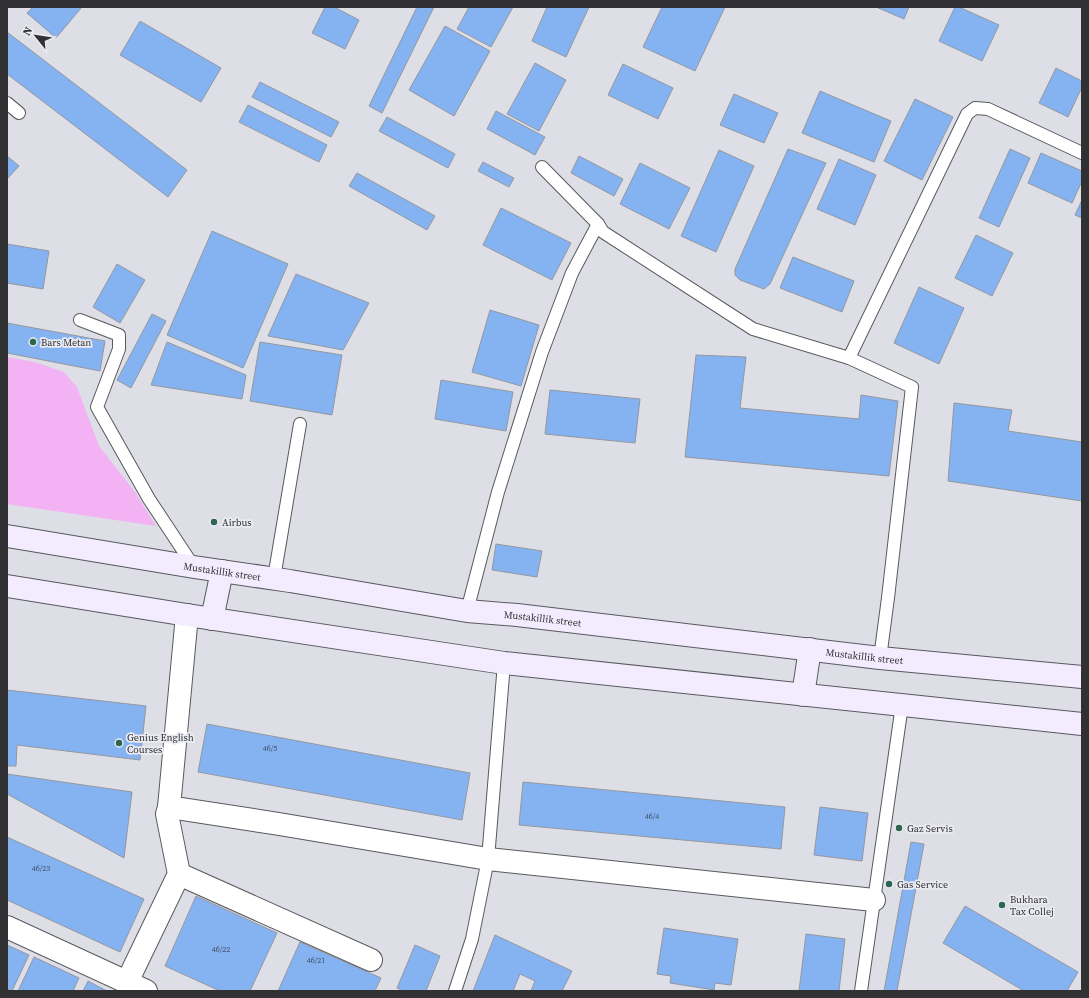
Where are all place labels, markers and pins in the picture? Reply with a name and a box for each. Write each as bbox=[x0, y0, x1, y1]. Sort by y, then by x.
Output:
place label: Bars Metan bbox=[41, 336, 91, 349]
marker: Bars Metan bbox=[28, 337, 38, 347]
place label: Airbus bbox=[222, 516, 252, 529]
marker: Airbus bbox=[209, 517, 219, 527]
place label: Genius English Courses bbox=[127, 731, 194, 756]
marker: Genius English Courses bbox=[114, 738, 124, 748]
place label: Gaz Servis bbox=[907, 822, 953, 835]
marker: Gaz Servis bbox=[894, 823, 904, 833]
place label: Gas Service bbox=[897, 878, 948, 891]
marker: Gas Service bbox=[884, 879, 894, 889]
place label: Bukhara Tax Collej bbox=[1010, 893, 1054, 918]
marker: Bukhara Tax Collej bbox=[997, 900, 1007, 910]

